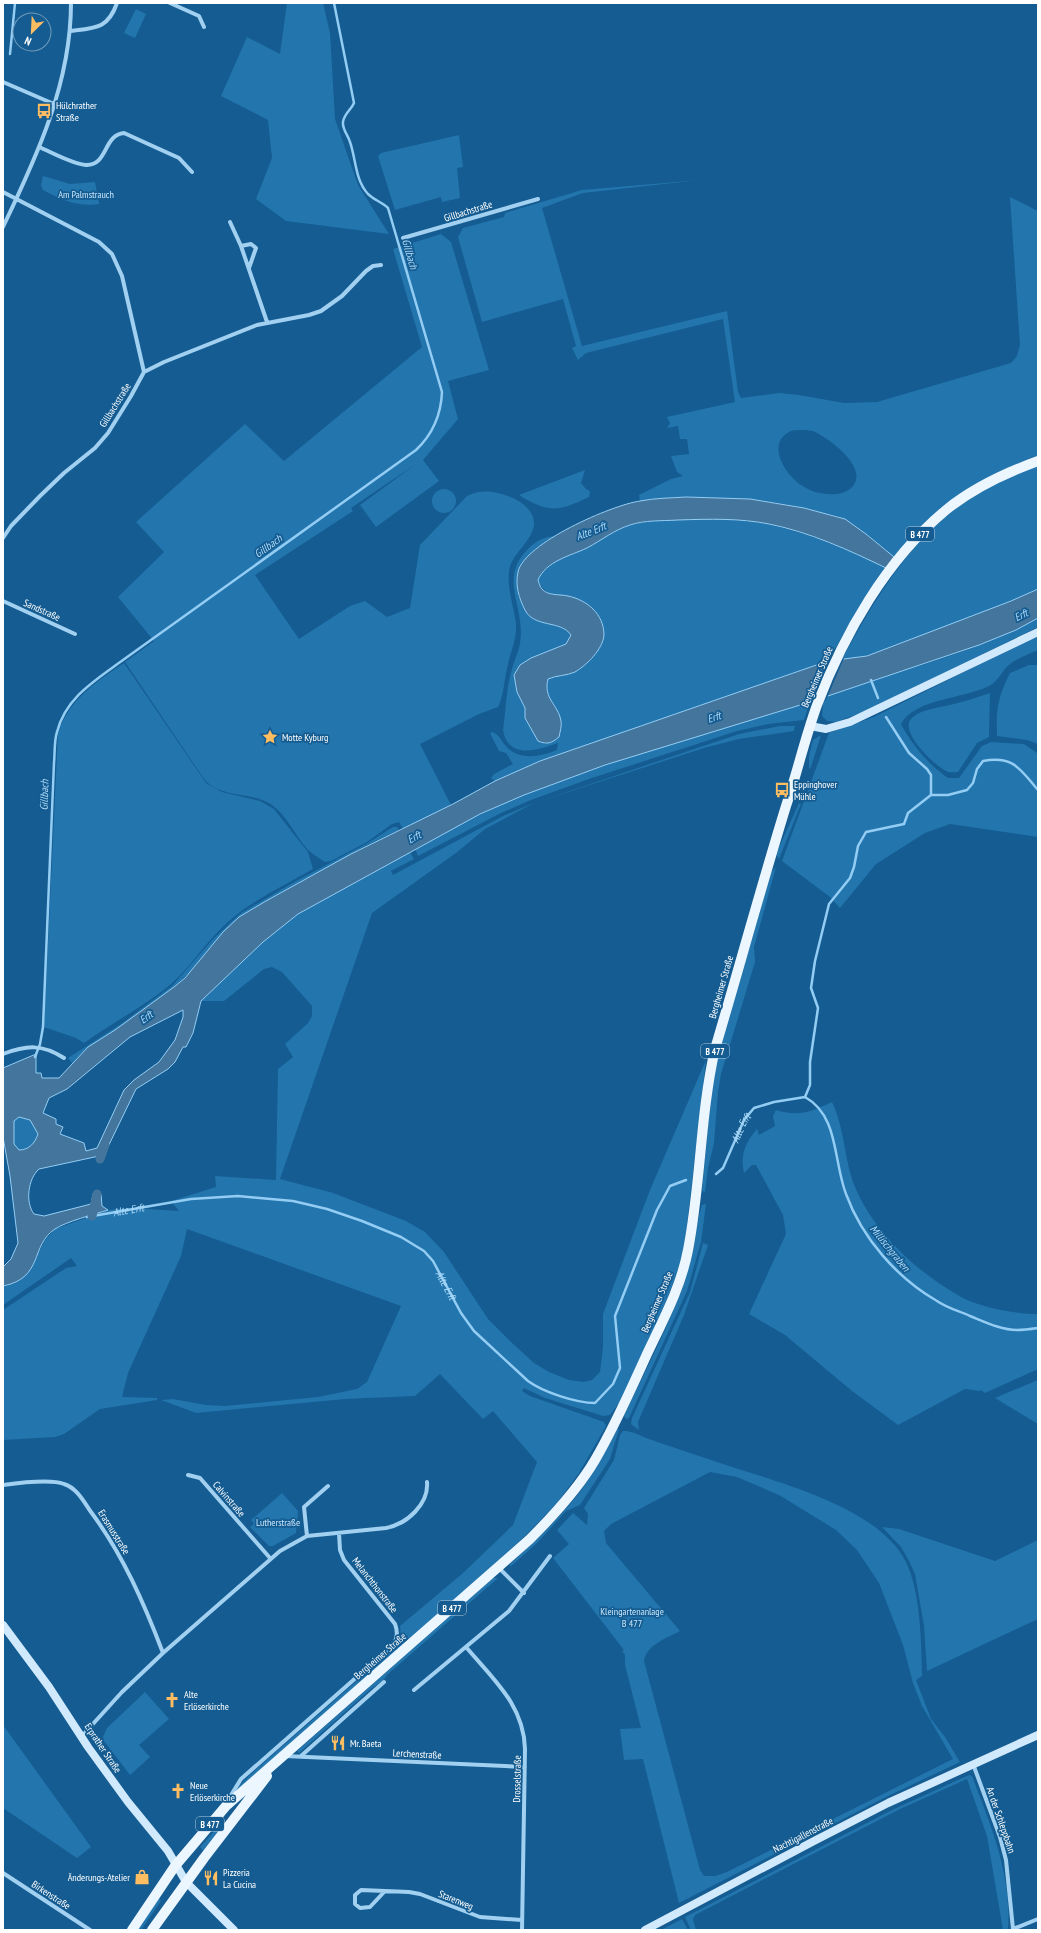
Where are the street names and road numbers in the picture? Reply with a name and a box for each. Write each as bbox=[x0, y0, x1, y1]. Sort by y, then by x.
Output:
street label: Gillbachstraße bbox=[442, 197, 494, 225]
street label: Gillbachstraße bbox=[96, 380, 134, 430]
road number: B 477 bbox=[906, 527, 934, 541]
street label: Sandstraße bbox=[22, 596, 62, 624]
street label: Bergheimer Straße bbox=[798, 645, 836, 709]
street label: Bergheimer Straße bbox=[706, 954, 736, 1020]
road number: B 477 bbox=[701, 1044, 729, 1058]
street label: Bergheimer Straße bbox=[638, 1270, 676, 1334]
street label: Calvinstraße bbox=[210, 1478, 248, 1520]
street label: Erasmusstraße bbox=[95, 1507, 133, 1557]
street label: Melanchthonstraße bbox=[349, 1555, 401, 1615]
road number: B 477 bbox=[438, 1601, 466, 1615]
street label: Bergheimer Straße bbox=[351, 1630, 409, 1682]
street label: Erprather Straße bbox=[82, 1721, 124, 1775]
street label: Lerchenstraße bbox=[392, 1746, 442, 1762]
street label: Drosselstraße bbox=[510, 1755, 524, 1803]
street label: An der Schleppbahn bbox=[984, 1785, 1018, 1855]
street label: Nachtigallenstraße bbox=[771, 1814, 835, 1856]
road number: B 477 bbox=[196, 1817, 224, 1831]
street label: Birkenstraße bbox=[29, 1878, 73, 1912]
street label: Starenweg bbox=[437, 1887, 475, 1913]

